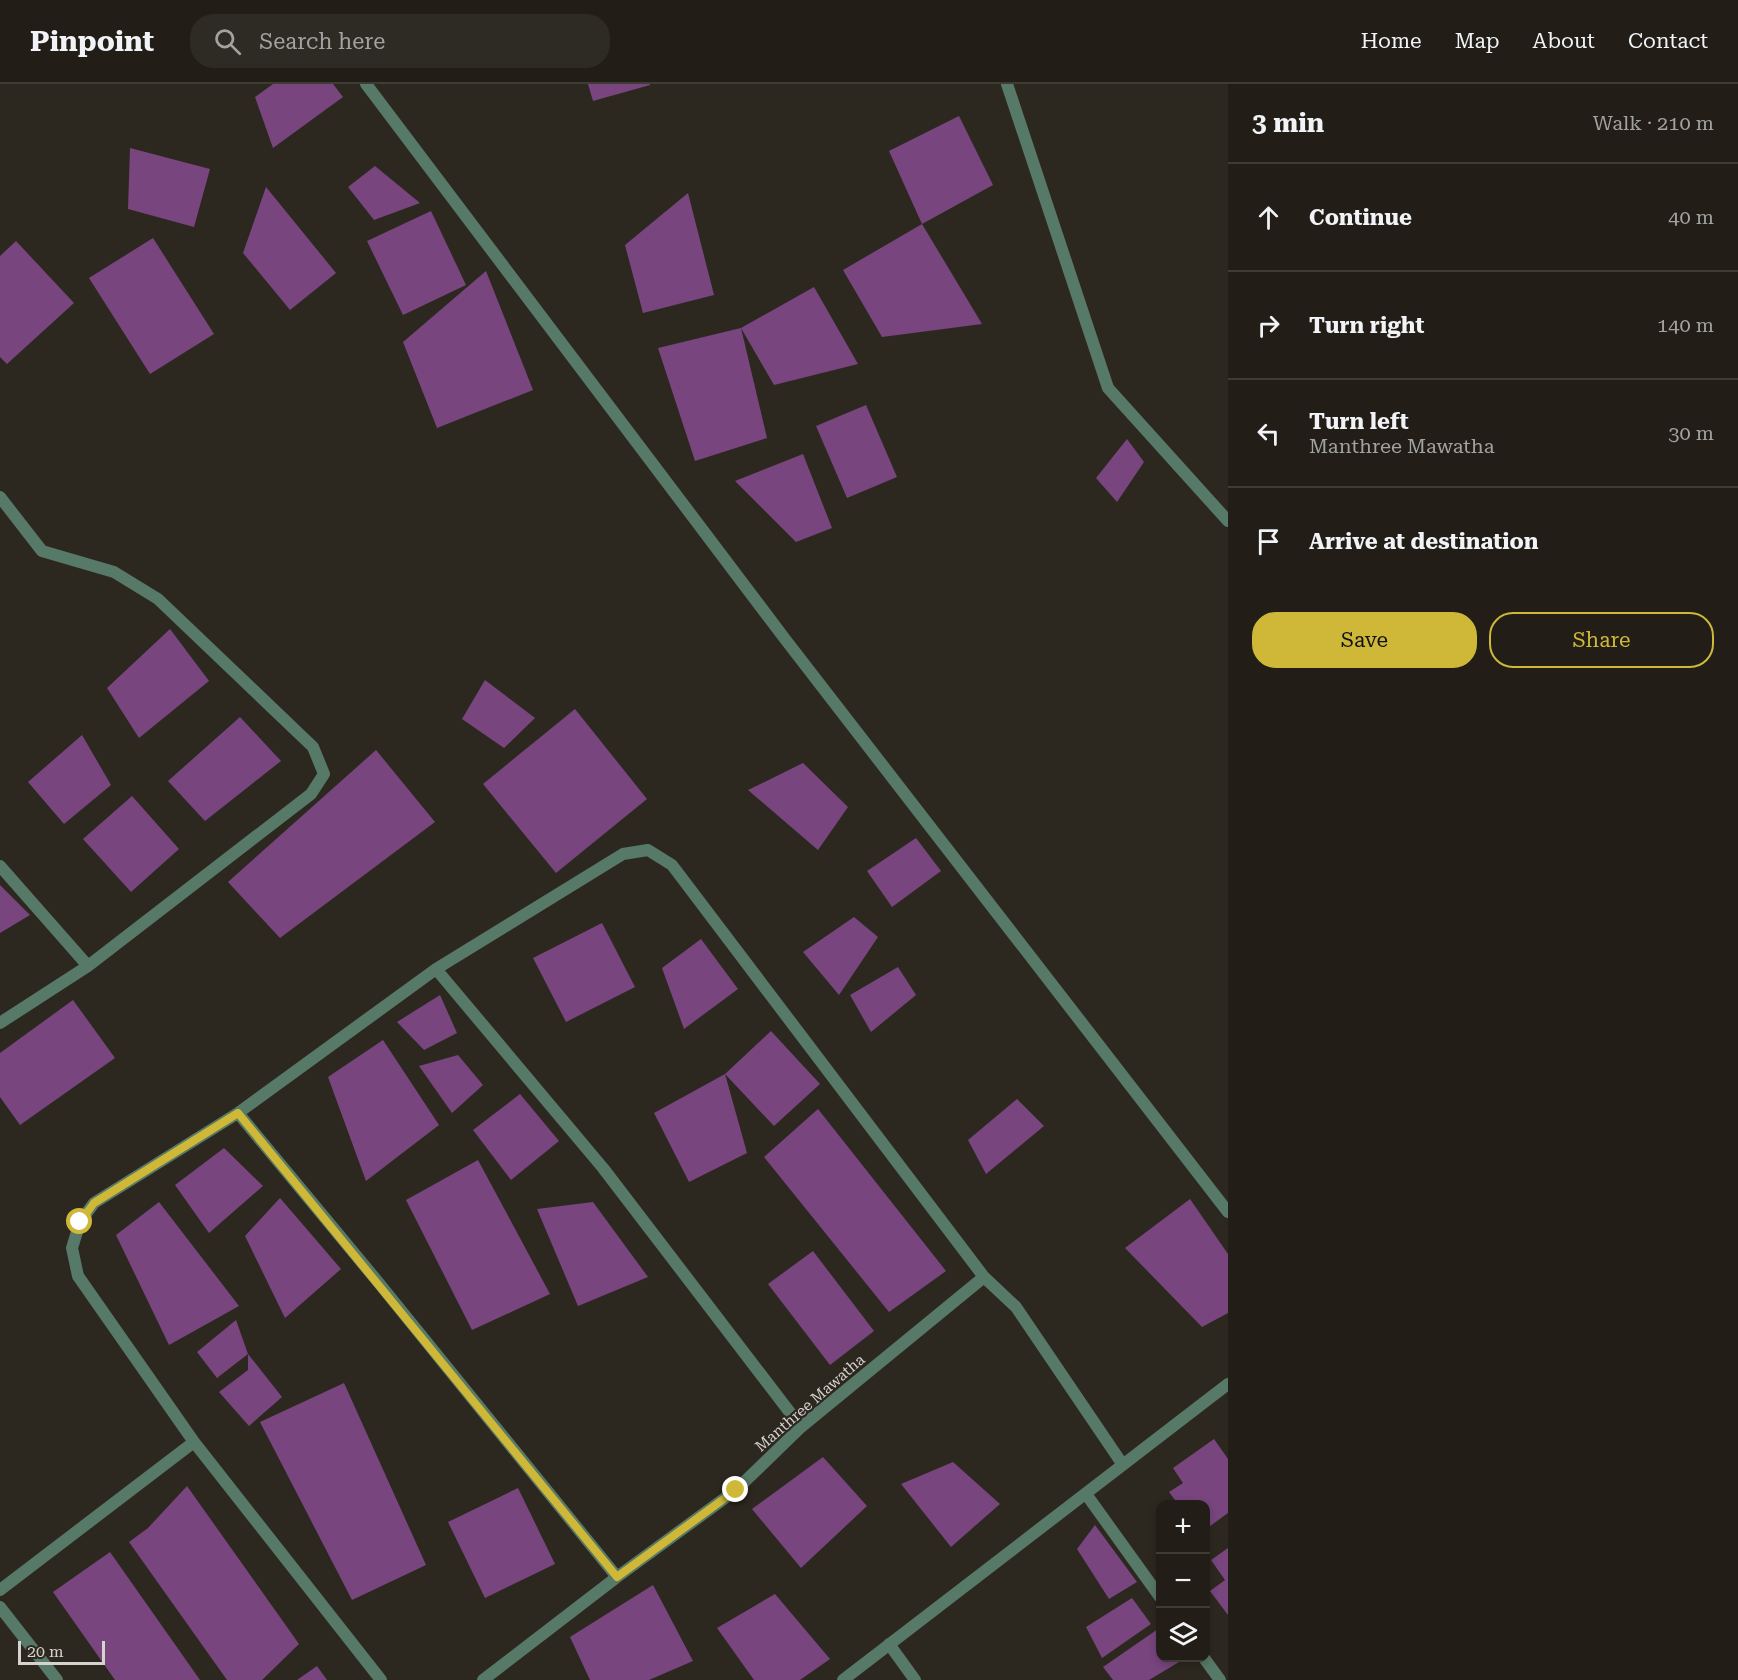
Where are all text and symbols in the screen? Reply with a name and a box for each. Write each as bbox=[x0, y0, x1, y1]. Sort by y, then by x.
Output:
search box bbox=[190, 14, 610, 68]
text: Pinpoint bbox=[30, 25, 154, 58]
icon: search bbox=[211, 25, 244, 58]
text: Search here bbox=[259, 29, 385, 54]
text: Home bbox=[1361, 29, 1422, 53]
text: Map bbox=[1455, 29, 1500, 53]
text: About bbox=[1533, 29, 1595, 53]
text: Contact bbox=[1628, 29, 1708, 53]
text: 3 min bbox=[1252, 108, 1324, 138]
text: Walk · 210 m bbox=[1593, 111, 1714, 135]
icon: ahead bbox=[1252, 201, 1285, 234]
text: Continue bbox=[1309, 205, 1412, 230]
text: 40 m bbox=[1668, 205, 1714, 229]
icon: right bbox=[1252, 309, 1285, 342]
text: Turn right bbox=[1309, 313, 1424, 338]
text: 140 m bbox=[1657, 313, 1714, 337]
text: Turn left bbox=[1309, 409, 1409, 434]
icon: left bbox=[1252, 417, 1285, 450]
text: 30 m bbox=[1668, 421, 1714, 445]
text: Manthree Mawatha bbox=[1309, 434, 1495, 458]
icon: arrive bbox=[1252, 525, 1285, 558]
text: Arrive at destination bbox=[1309, 529, 1538, 554]
button: Save bbox=[1252, 612, 1477, 668]
button: Share bbox=[1489, 612, 1714, 668]
route start bbox=[66, 1208, 92, 1234]
street label: Manthree Mawatha bbox=[752, 1351, 868, 1455]
route end bbox=[722, 1476, 748, 1502]
map controls bbox=[1156, 1500, 1210, 1662]
button: + bbox=[1156, 1500, 1210, 1554]
button: − bbox=[1156, 1554, 1210, 1608]
button: layers bbox=[1156, 1608, 1210, 1662]
scale bar bbox=[18, 1638, 105, 1666]
text: 20 m bbox=[27, 1642, 64, 1661]

